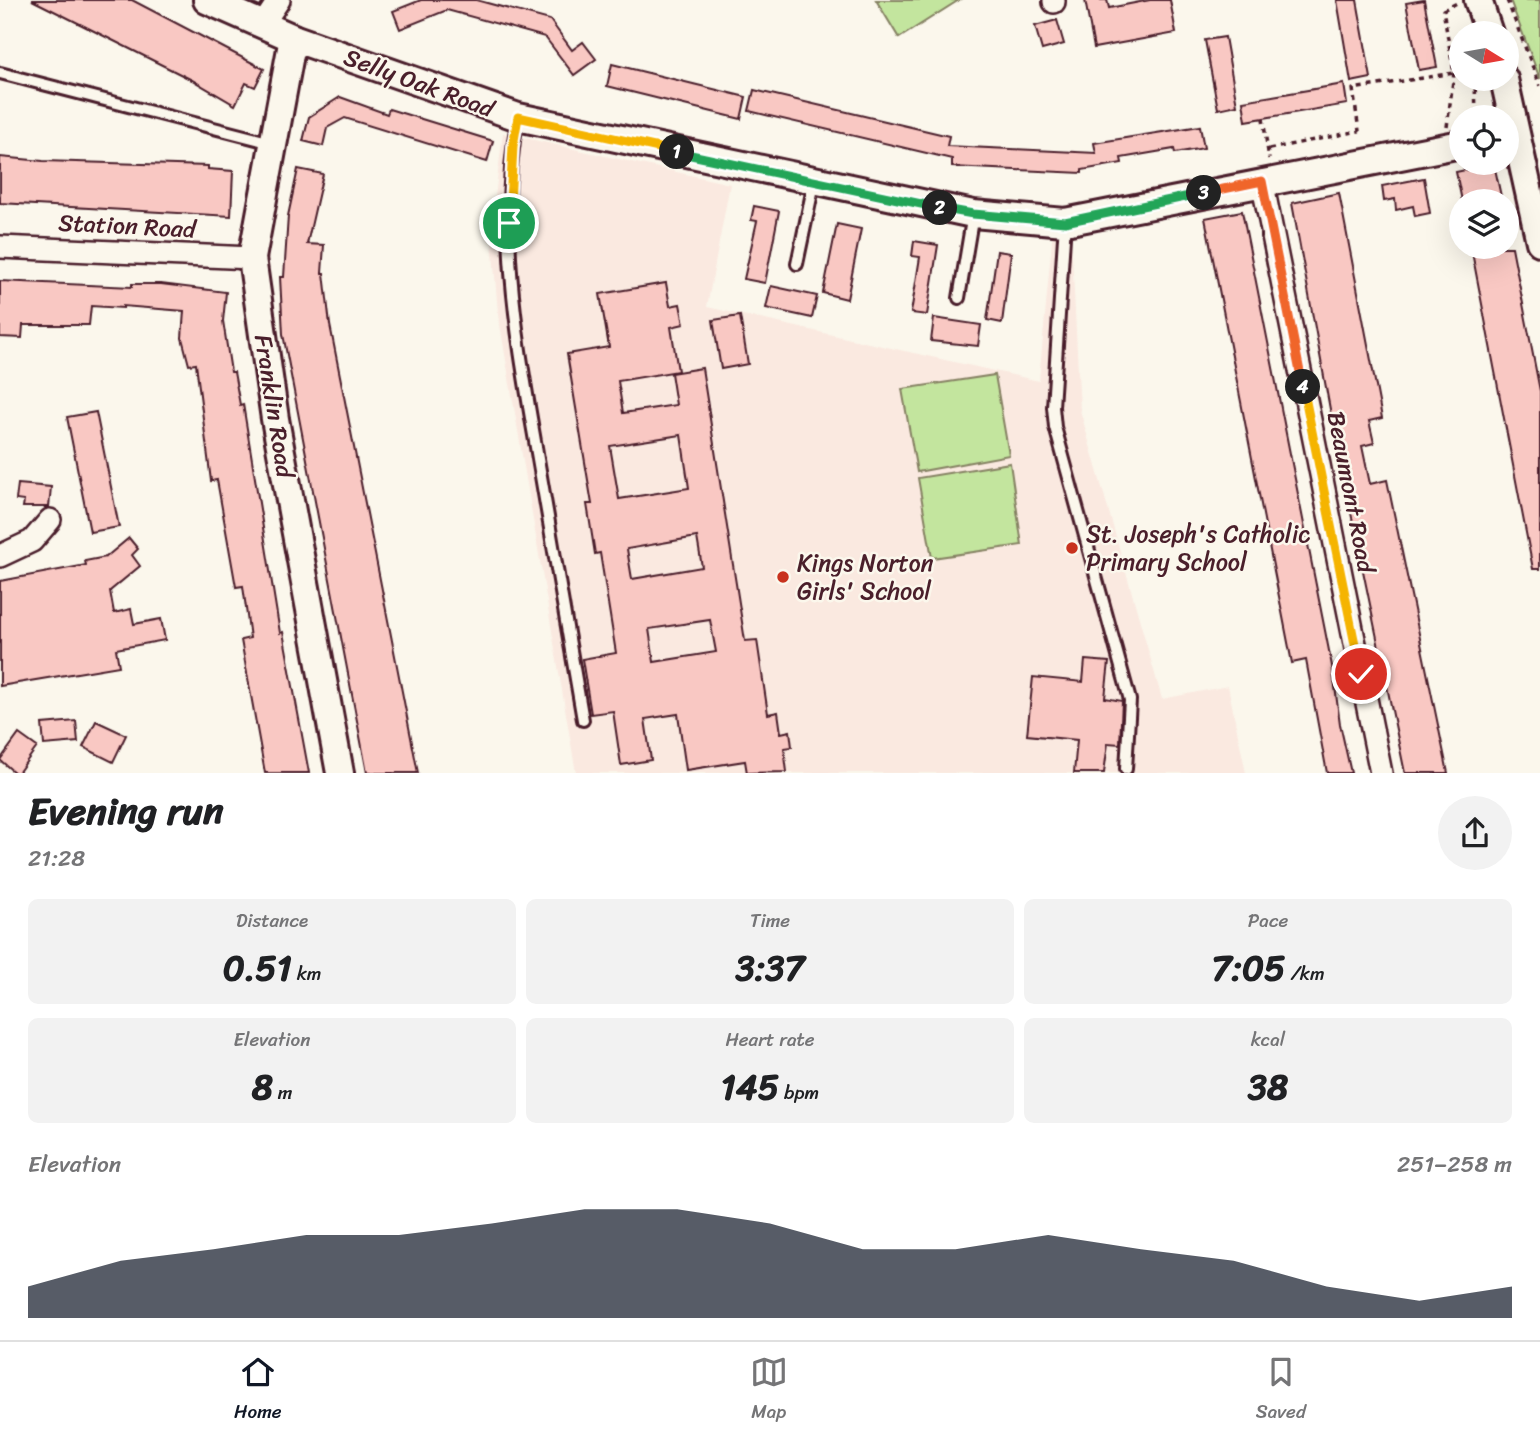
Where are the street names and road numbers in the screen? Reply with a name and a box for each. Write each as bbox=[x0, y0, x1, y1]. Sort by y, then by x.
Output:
street label: Selly Oak Road bbox=[338, 36, 501, 130]
street label: Station Road bbox=[57, 201, 199, 251]
street label: Franklin Road bbox=[242, 331, 306, 482]
street label: Beaumont Road bbox=[1315, 408, 1388, 578]

